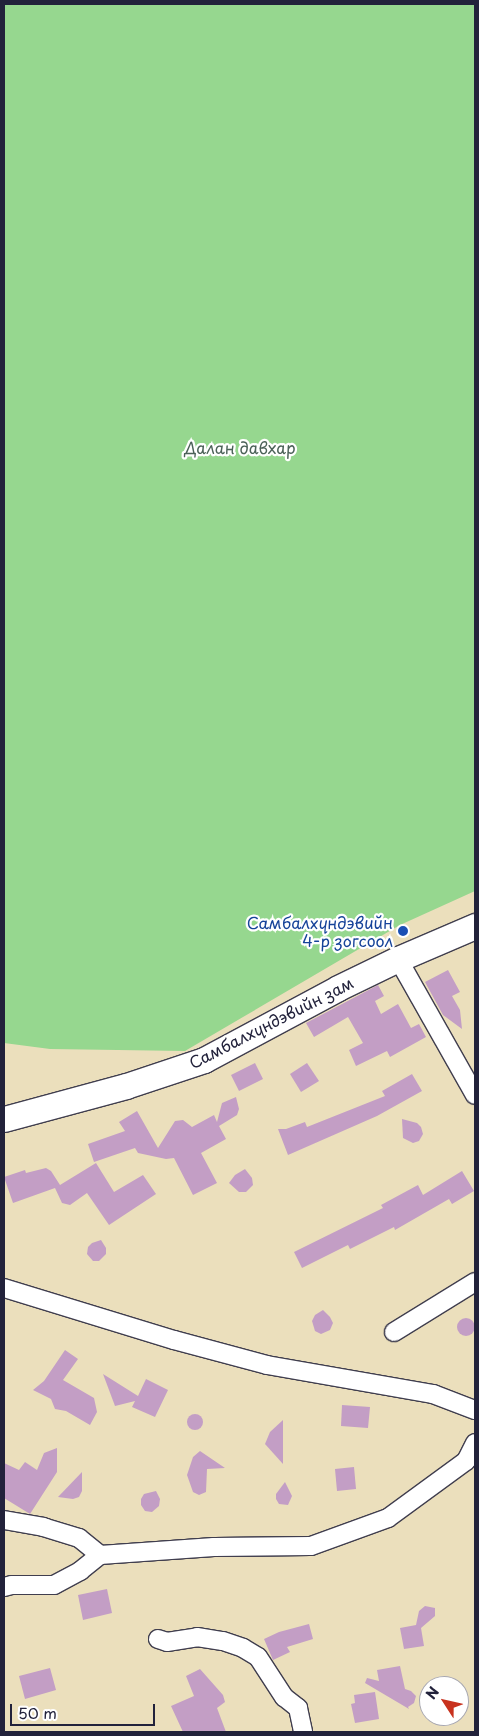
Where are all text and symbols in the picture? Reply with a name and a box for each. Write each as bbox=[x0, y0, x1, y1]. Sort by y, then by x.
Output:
park label: Далан давхар bbox=[184, 437, 296, 457]
place label: Самбалхүндэвийн 4-р зогсоол bbox=[247, 912, 393, 950]
marker: Самбалхүндэвийн 4-р зогсоол bbox=[397, 925, 409, 937]
street label: Самбалхүндэвийн зам bbox=[185, 972, 357, 1072]
north arrow bbox=[419, 1676, 469, 1726]
text: N bbox=[420, 1682, 444, 1703]
scale bar bbox=[12, 1694, 158, 1726]
text: 50 m bbox=[18, 1701, 57, 1724]

